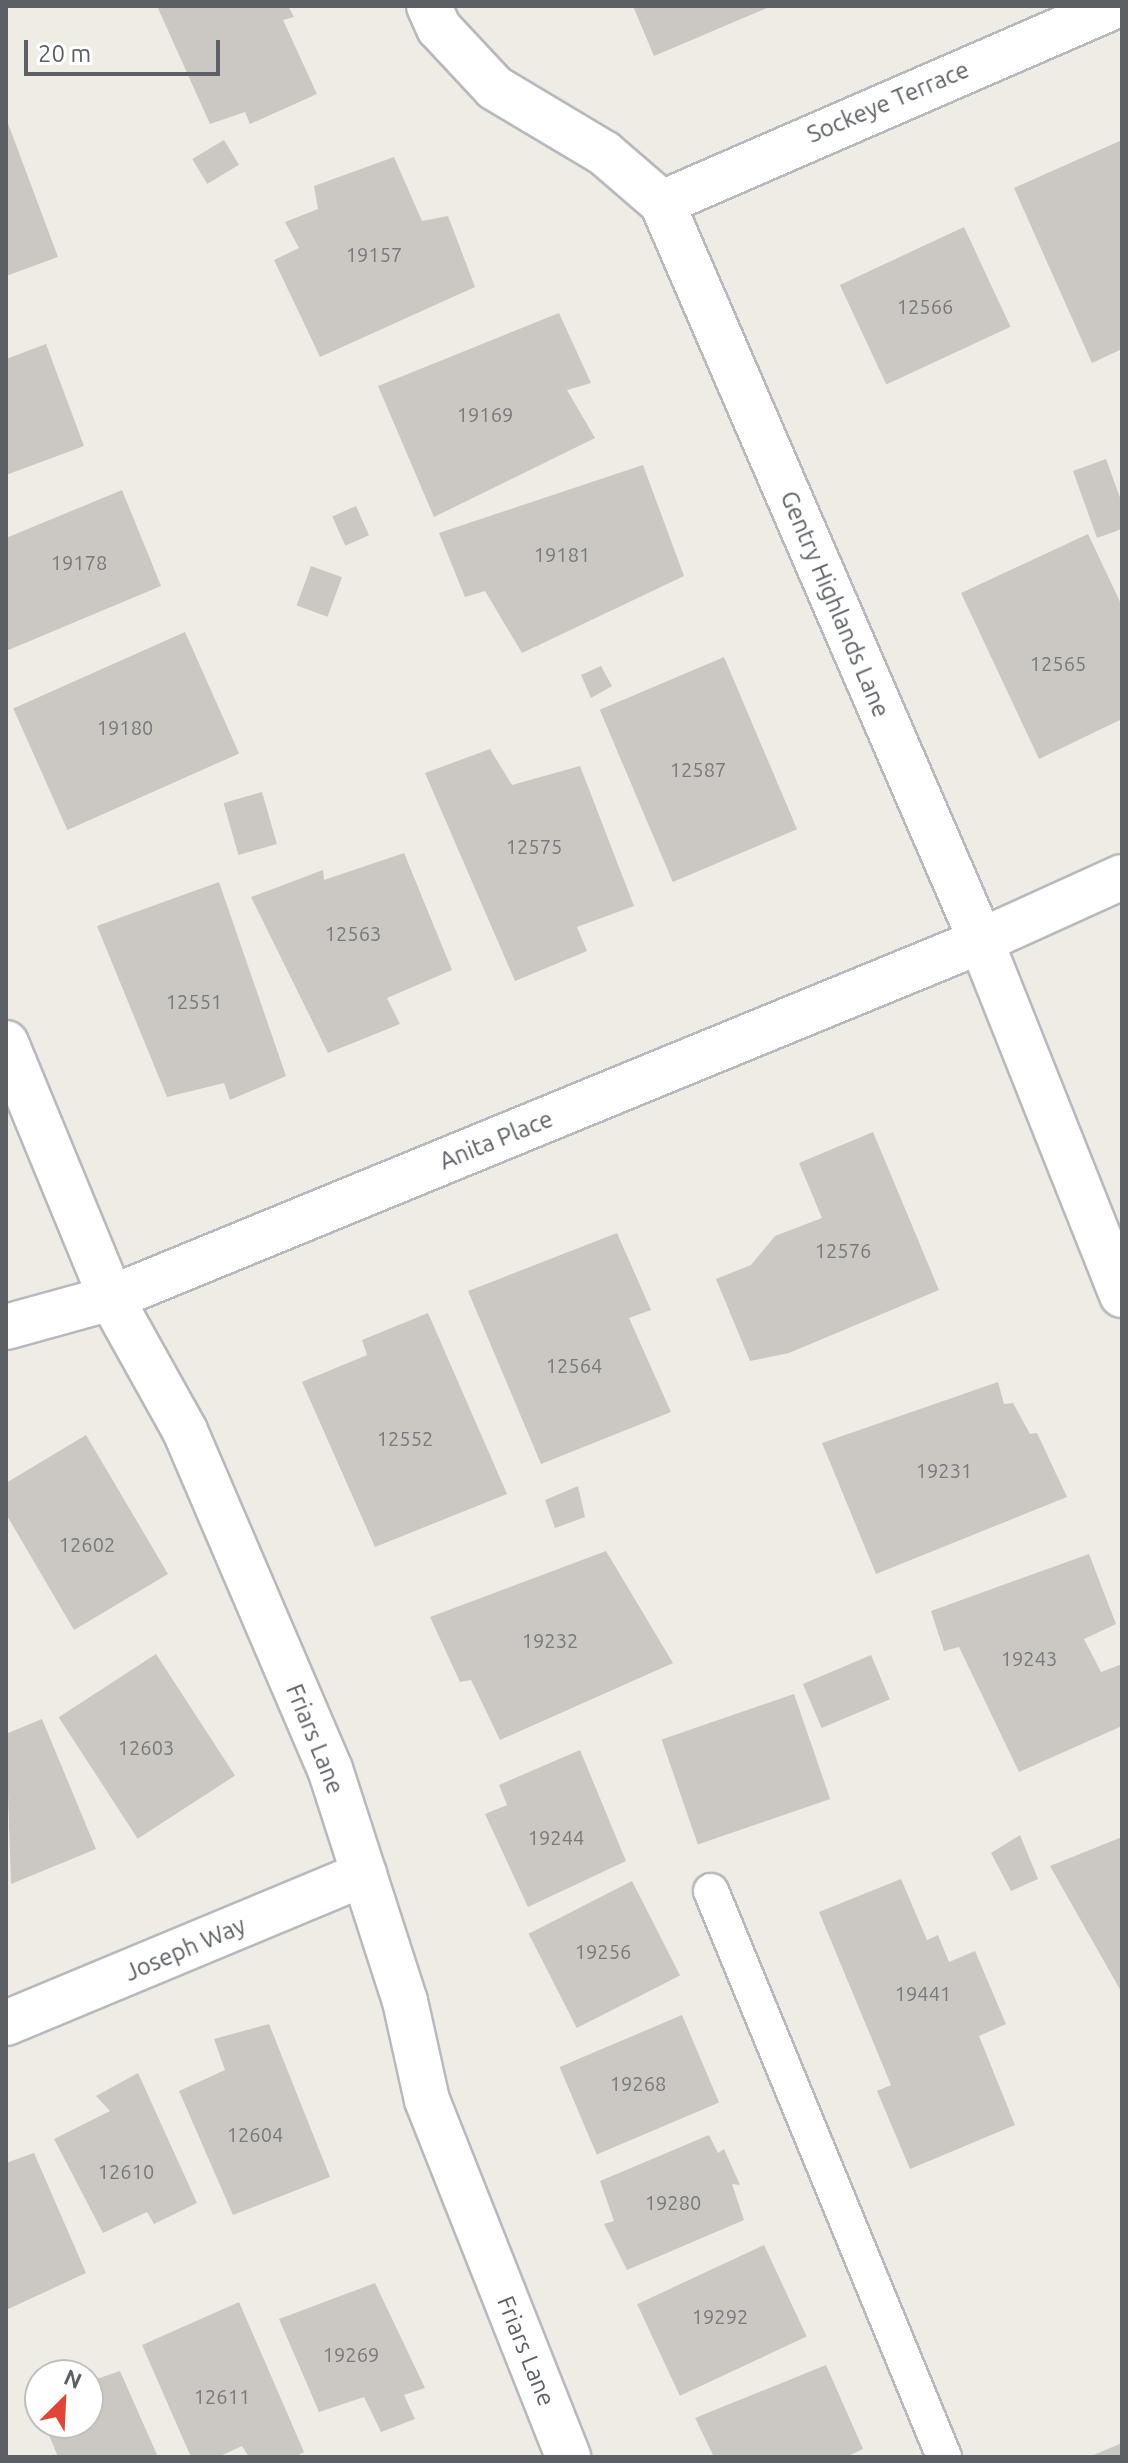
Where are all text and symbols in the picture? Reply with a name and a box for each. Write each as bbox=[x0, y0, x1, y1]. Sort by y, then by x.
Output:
scale bar bbox=[28, 24, 224, 74]
text: 20 m bbox=[38, 40, 91, 67]
street label: Sockeye Terrace bbox=[803, 55, 973, 149]
house number: 19157 bbox=[346, 242, 402, 266]
house number: 12566 bbox=[897, 294, 953, 318]
house number: 19169 bbox=[457, 402, 513, 426]
street label: Gentry Highlands Lane bbox=[774, 487, 896, 721]
house number: 19181 bbox=[534, 542, 590, 566]
house number: 19178 bbox=[51, 550, 107, 574]
house number: 12565 bbox=[1030, 651, 1086, 675]
house number: 19180 bbox=[97, 715, 153, 739]
house number: 12587 bbox=[670, 757, 726, 781]
house number: 12575 bbox=[506, 834, 562, 858]
house number: 12563 bbox=[325, 921, 381, 945]
house number: 12551 bbox=[166, 989, 222, 1013]
street label: Anita Place bbox=[435, 1104, 557, 1176]
house number: 12576 bbox=[815, 1238, 871, 1262]
house number: 12564 bbox=[546, 1353, 602, 1377]
house number: 12552 bbox=[377, 1426, 433, 1450]
house number: 19231 bbox=[916, 1458, 972, 1482]
house number: 12602 bbox=[59, 1532, 115, 1556]
house number: 19232 bbox=[522, 1628, 578, 1652]
house number: 19243 bbox=[1001, 1646, 1057, 1670]
street label: Friars Lane bbox=[280, 1680, 350, 1798]
house number: 12603 bbox=[118, 1735, 174, 1759]
house number: 19244 bbox=[528, 1825, 584, 1849]
street label: Joseph Way bbox=[120, 1911, 250, 1987]
house number: 19256 bbox=[575, 1939, 631, 1963]
house number: 19441 bbox=[895, 1981, 951, 2005]
house number: 19268 bbox=[610, 2071, 666, 2095]
house number: 12604 bbox=[227, 2122, 283, 2146]
house number: 12610 bbox=[98, 2159, 154, 2183]
house number: 19280 bbox=[645, 2190, 701, 2214]
street label: Friars Lane bbox=[491, 2292, 561, 2410]
house number: 19292 bbox=[692, 2304, 748, 2328]
house number: 19269 bbox=[323, 2342, 379, 2366]
north arrow bbox=[24, 2359, 104, 2439]
text: N bbox=[61, 2364, 86, 2393]
house number: 12611 bbox=[194, 2384, 250, 2408]

